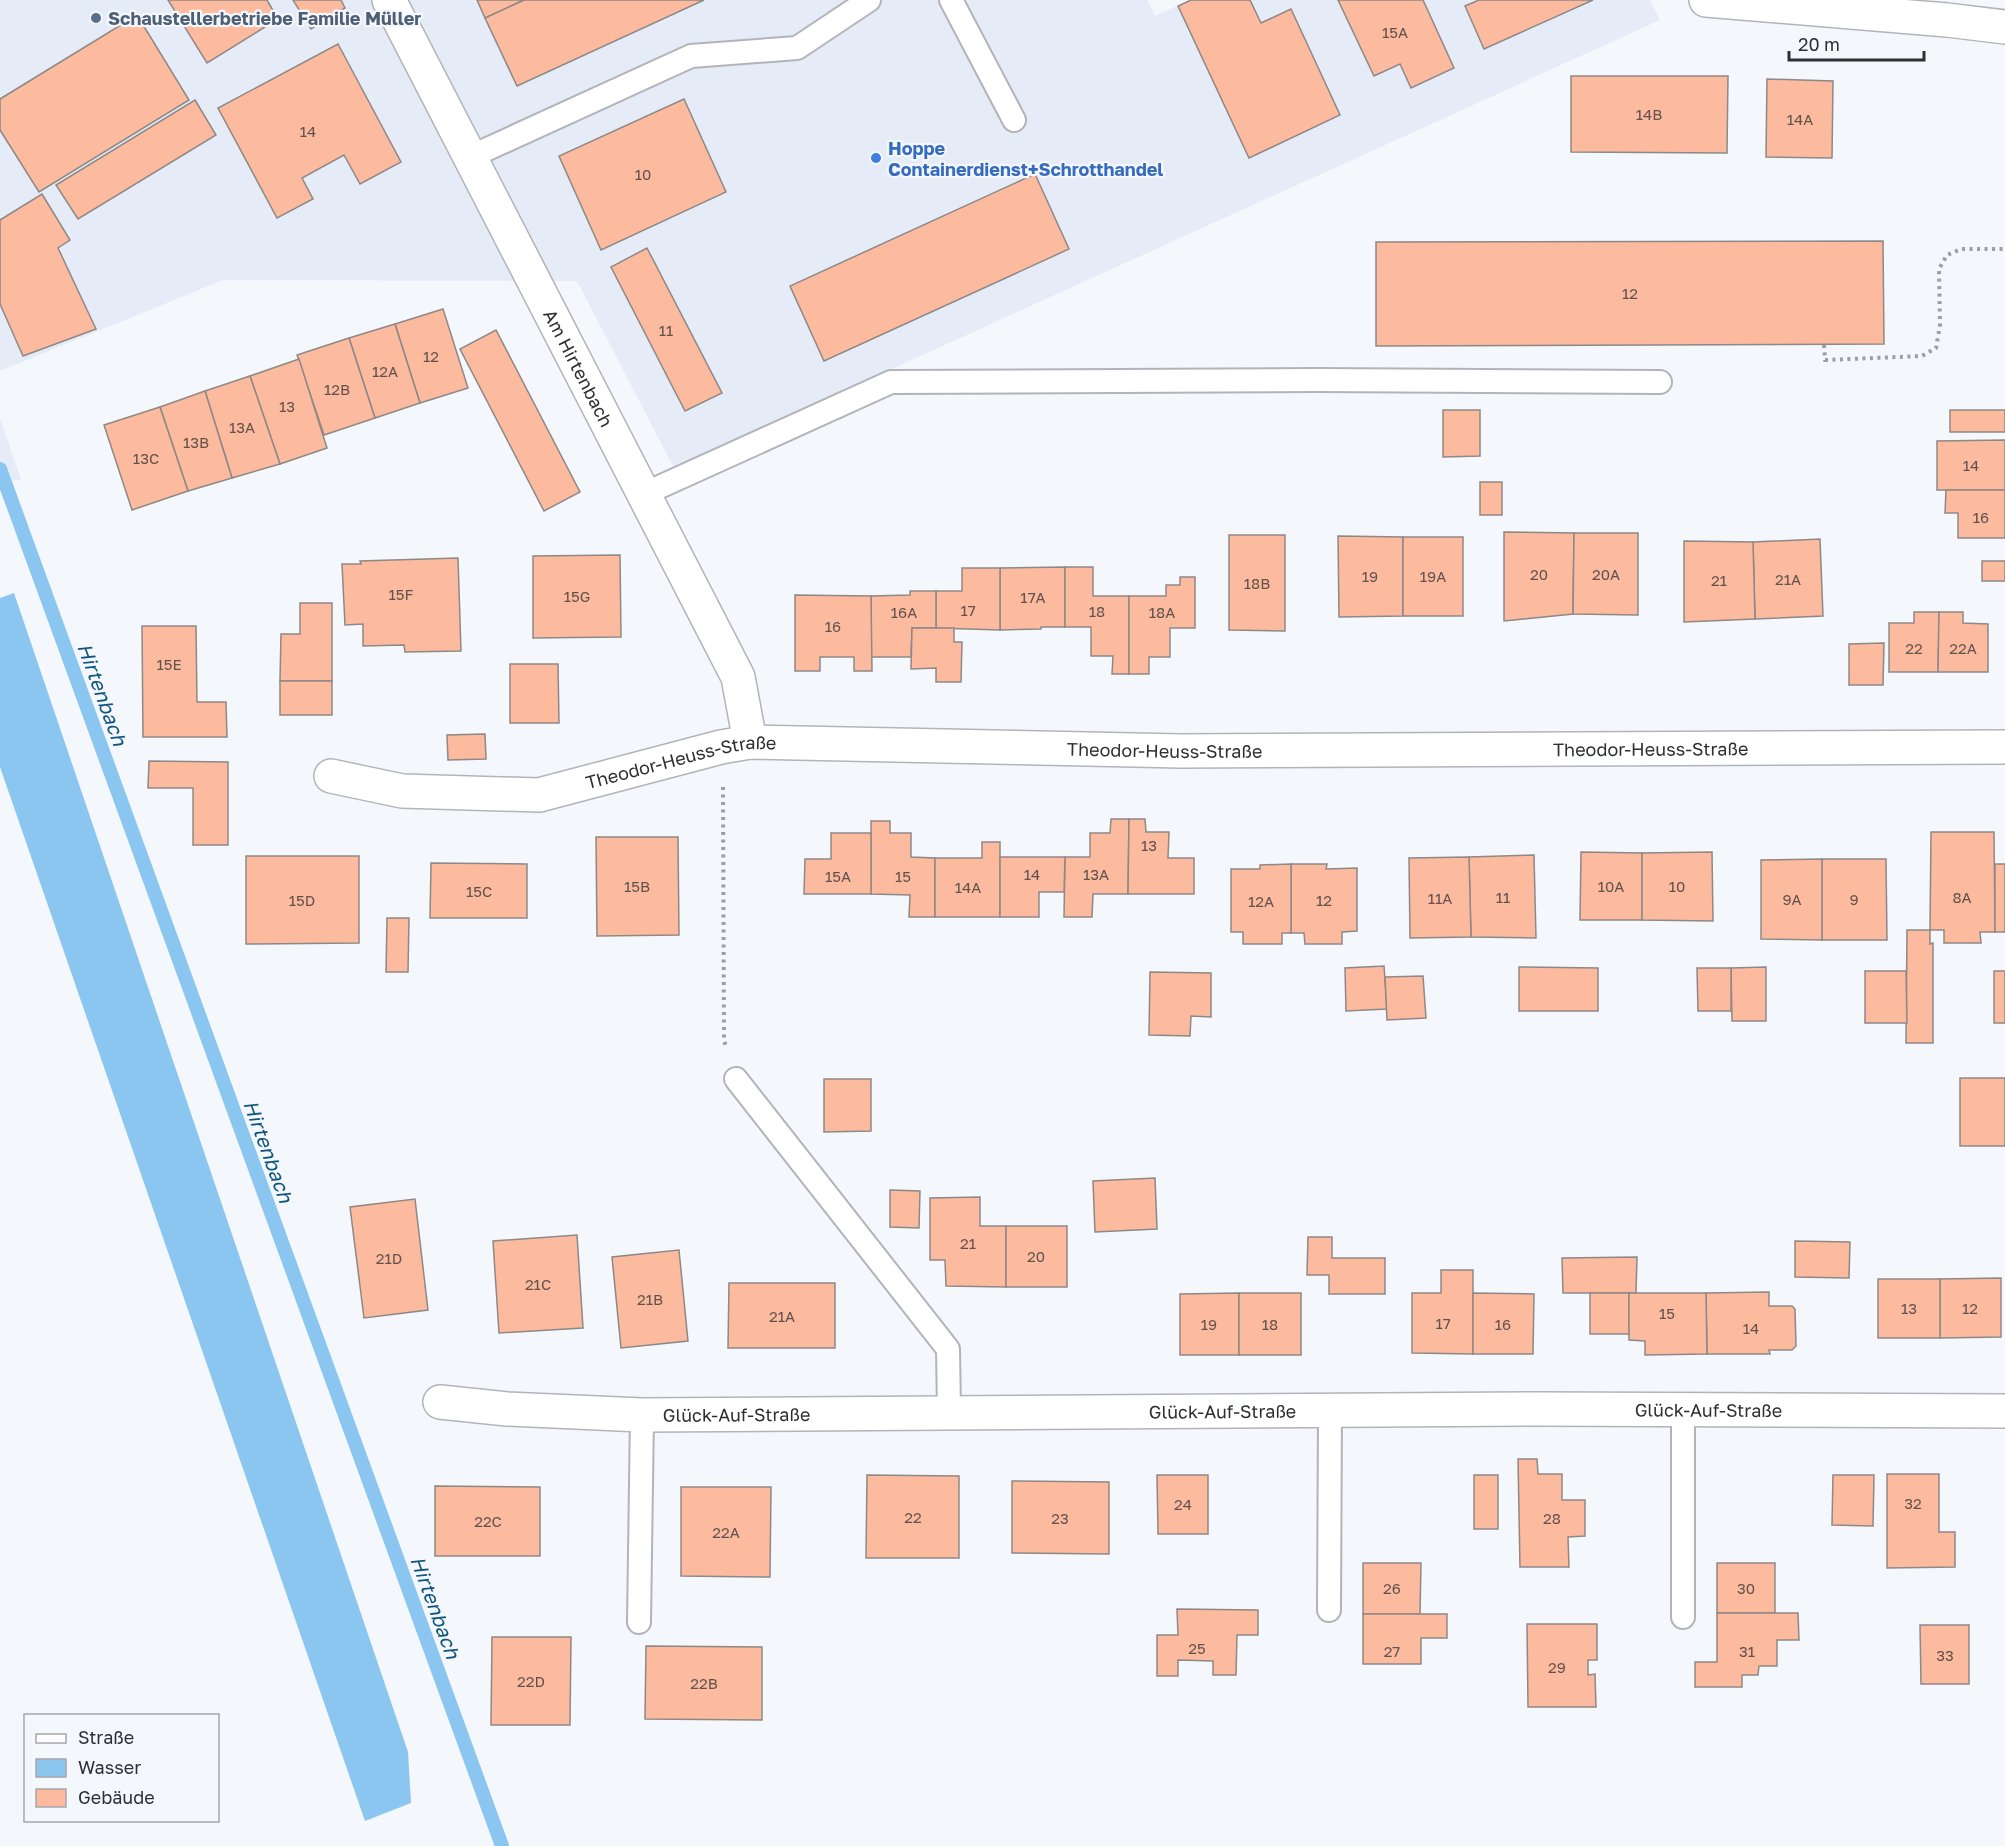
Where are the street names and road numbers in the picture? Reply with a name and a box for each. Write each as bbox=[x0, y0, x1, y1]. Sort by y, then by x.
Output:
street label: Am Hirtenbach bbox=[539, 305, 618, 430]
street label: Theodor-Heuss-Straße bbox=[583, 731, 777, 793]
street label: Theodor-Heuss-Straße bbox=[1553, 737, 1748, 760]
street label: Theodor-Heuss-Straße bbox=[1067, 738, 1262, 762]
street label: Glück-Auf-Straße bbox=[1635, 1398, 1782, 1421]
street label: Glück-Auf-Straße bbox=[1149, 1400, 1296, 1423]
street label: Glück-Auf-Straße bbox=[663, 1403, 810, 1426]

